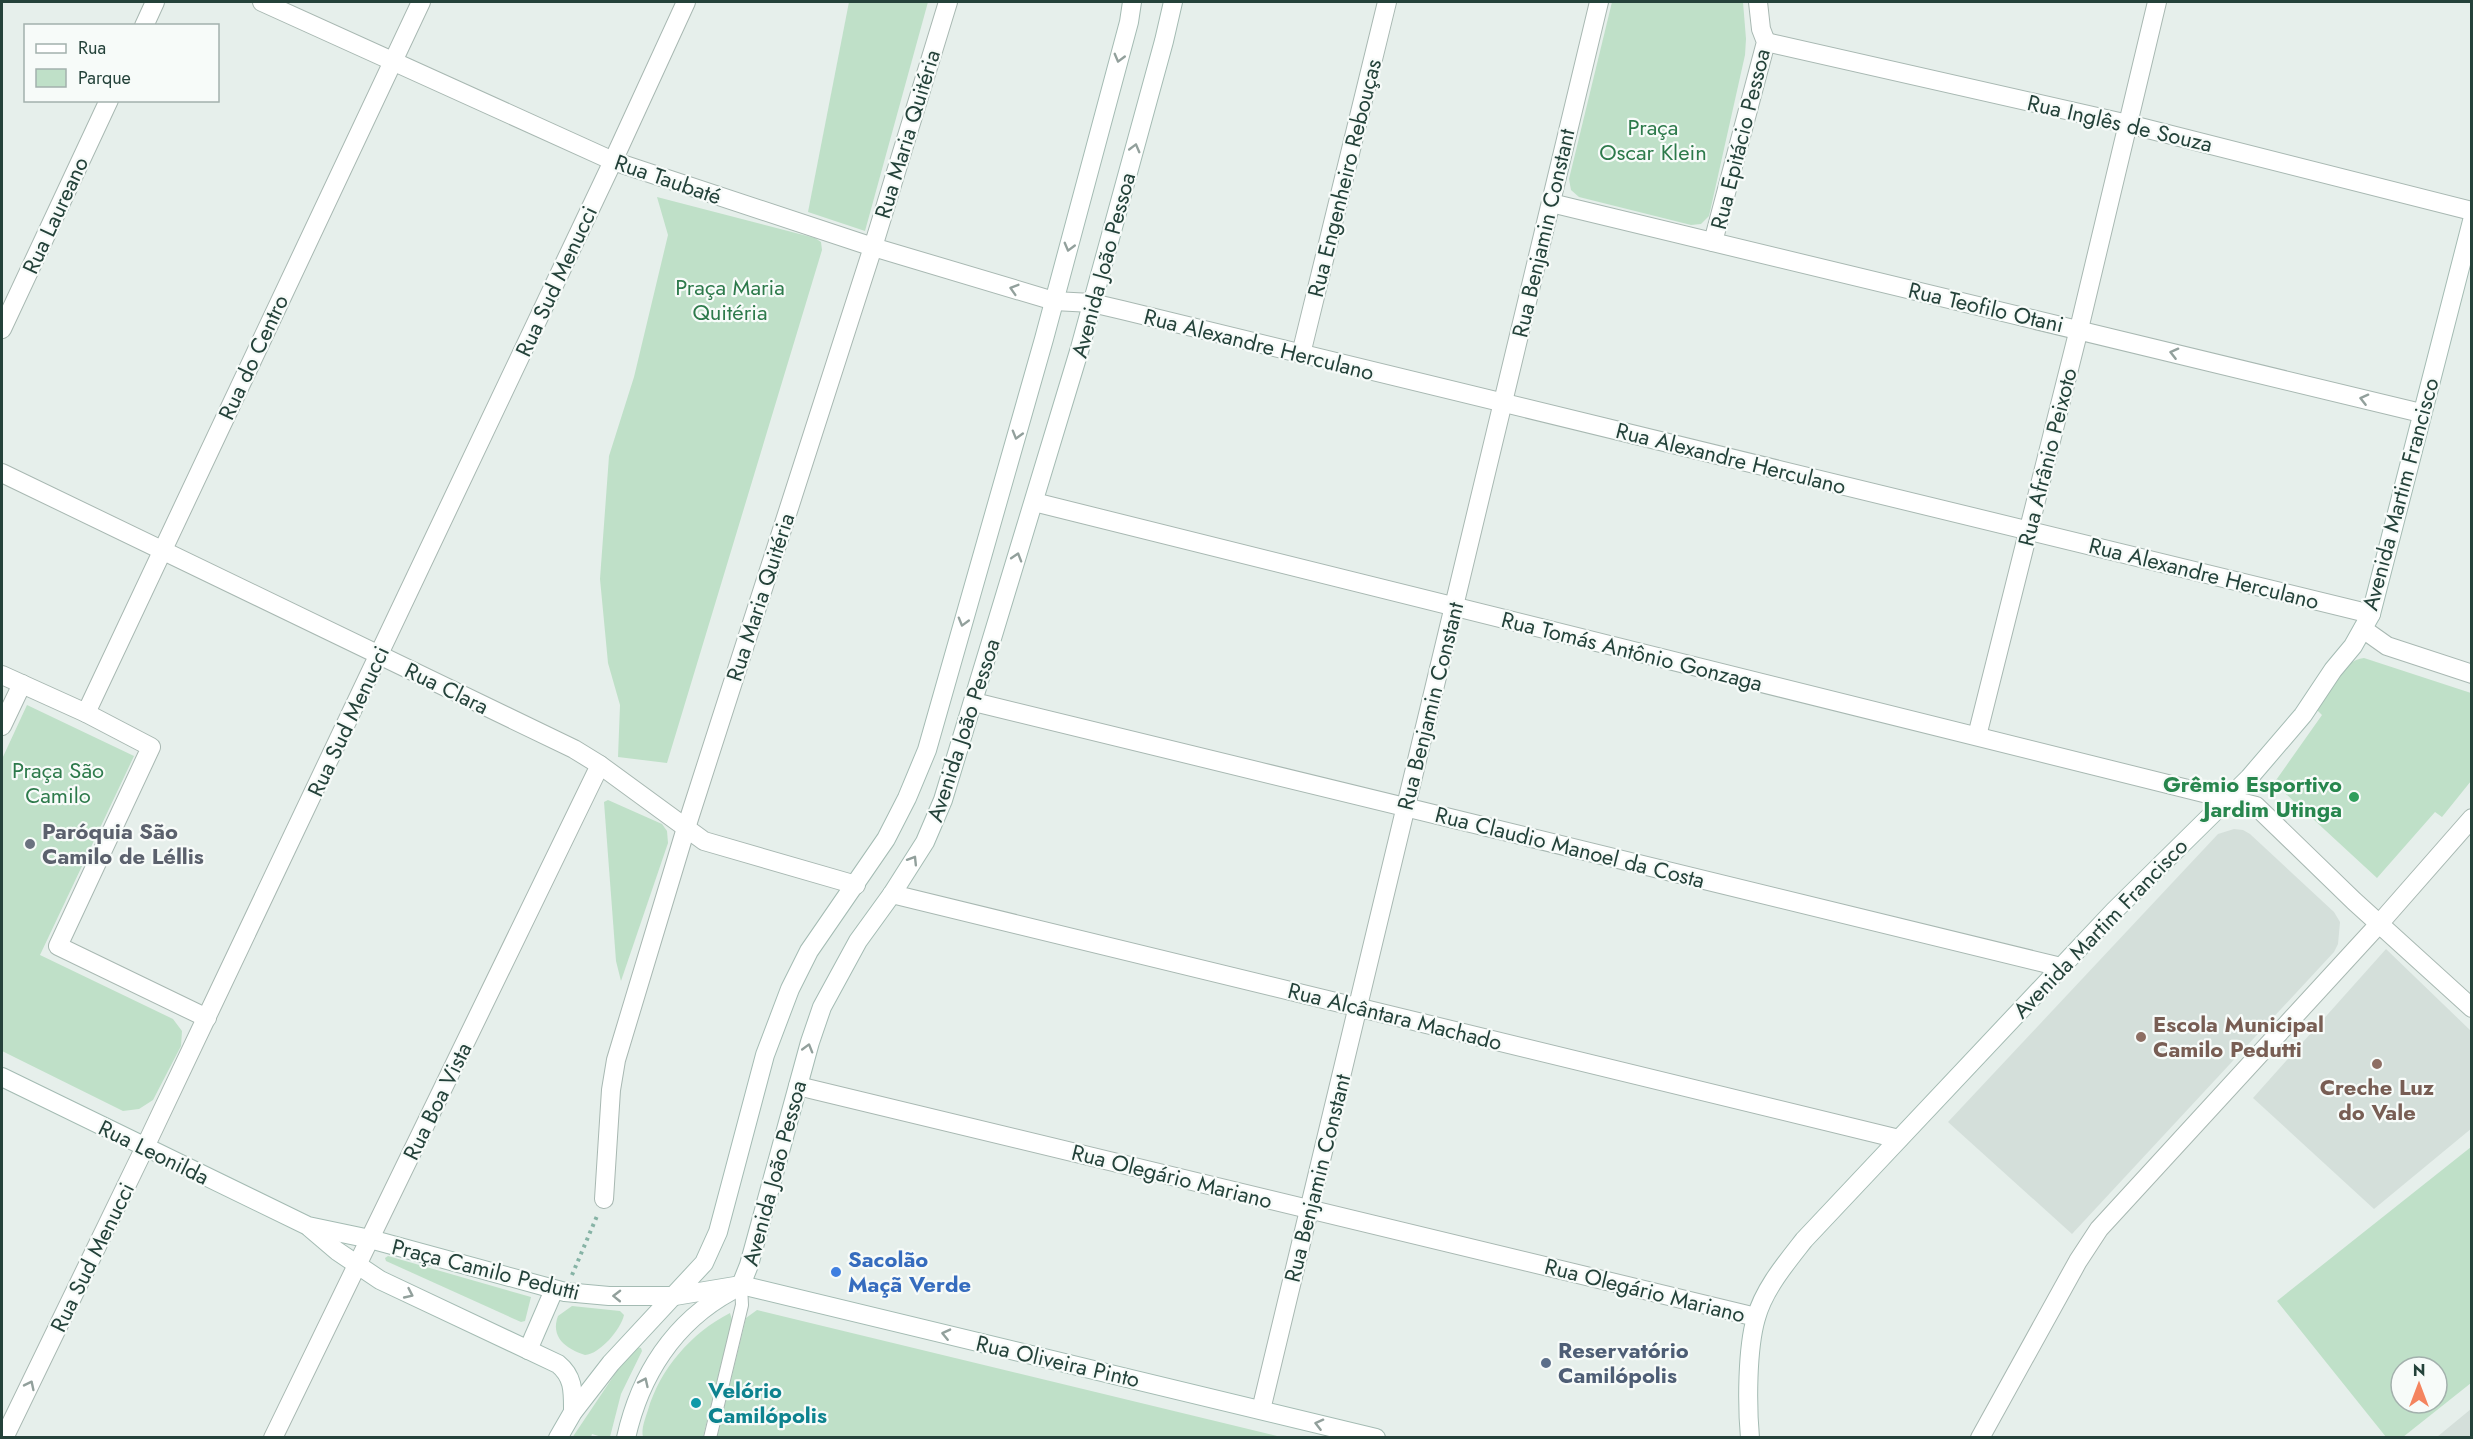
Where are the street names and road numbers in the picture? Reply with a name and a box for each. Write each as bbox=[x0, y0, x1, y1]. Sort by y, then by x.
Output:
street label: Rua Epitácio Pessoa bbox=[1702, 45, 1778, 233]
street label: Rua Maria Quitéria bbox=[866, 46, 948, 222]
street label: Rua Engenheiro Rebouças bbox=[1299, 56, 1389, 300]
street label: Rua Inglês de Souza bbox=[2024, 86, 2216, 160]
street label: Rua Benjamin Constant bbox=[1503, 125, 1583, 341]
street label: Rua Taubaté bbox=[610, 146, 726, 212]
street label: Rua Laureano bbox=[14, 151, 96, 279]
street label: Avenida João Pessoa bbox=[1063, 169, 1143, 361]
street label: Rua Sud Menucci bbox=[507, 200, 605, 362]
street label: Rua Teofilo Otani bbox=[1905, 274, 2067, 340]
street label: Rua do Centro bbox=[210, 289, 296, 425]
street label: Rua Alexandre Herculano bbox=[1141, 300, 1377, 388]
street label: Rua Afrânio Peixoto bbox=[2009, 365, 2085, 549]
street label: Avenida Martim Francisco bbox=[2354, 374, 2446, 614]
street label: Rua Alexandre Herculano bbox=[1613, 414, 1849, 502]
street label: Rua Maria Quitéria bbox=[718, 509, 802, 685]
street label: Rua Alexandre Herculano bbox=[2086, 529, 2322, 617]
street label: Rua Benjamin Constant bbox=[1389, 598, 1472, 813]
street label: Rua Tomás Antônio Gonzaga bbox=[1498, 603, 1766, 699]
street label: Avenida João Pessoa bbox=[918, 634, 1008, 826]
street label: Rua Sud Menucci bbox=[299, 640, 397, 802]
street label: Rua Clara bbox=[400, 654, 494, 722]
street label: Rua Claudio Manoel da Costa bbox=[1432, 798, 1708, 896]
street label: Avenida Martim Francisco bbox=[2005, 831, 2195, 1025]
street label: Rua Alcântara Machado bbox=[1285, 974, 1505, 1058]
street label: Rua Boa Vista bbox=[395, 1037, 479, 1165]
street label: Rua Benjamin Constant bbox=[1276, 1070, 1359, 1285]
street label: Avenida João Pessoa bbox=[734, 1077, 814, 1269]
street label: Rua Leonilda bbox=[93, 1111, 215, 1193]
street label: Rua Olegário Mariano bbox=[1068, 1136, 1276, 1216]
street label: Rua Sud Menucci bbox=[42, 1177, 142, 1337]
street label: Praça Camilo Pedutti bbox=[389, 1230, 583, 1308]
street label: Rua Olegário Mariano bbox=[1541, 1250, 1749, 1330]
street label: Rua Oliveira Pinto bbox=[973, 1327, 1143, 1395]

